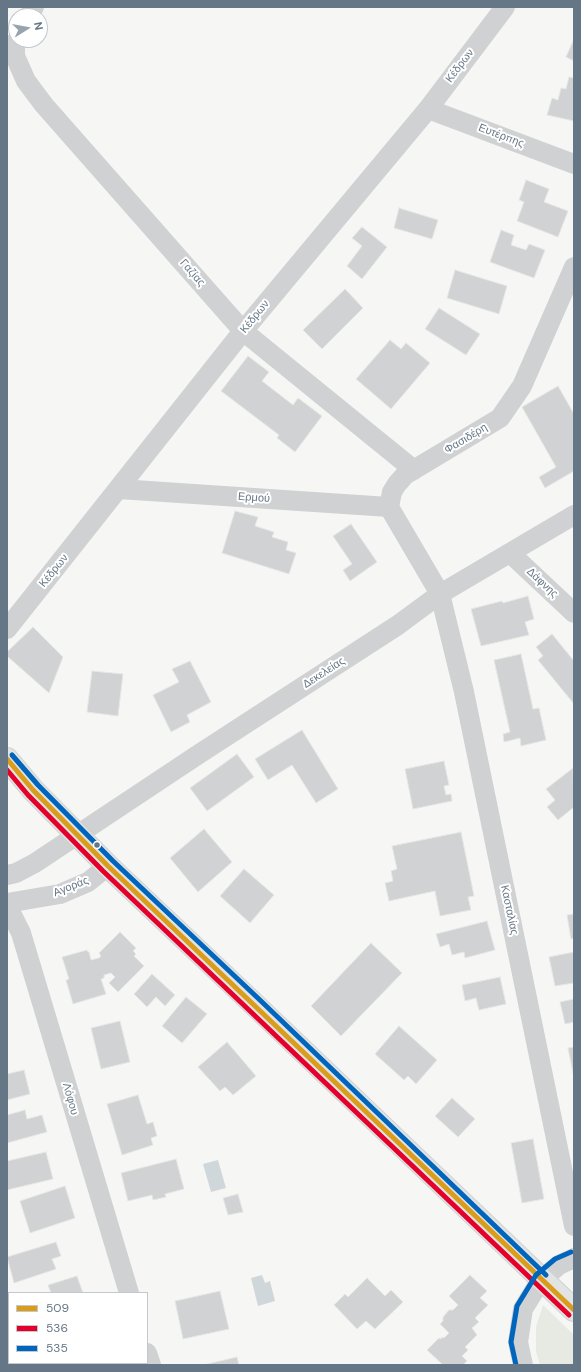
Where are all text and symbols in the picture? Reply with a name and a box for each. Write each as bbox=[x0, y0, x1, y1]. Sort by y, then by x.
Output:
north arrow bbox=[8, 8, 48, 48]
text: N bbox=[31, 21, 46, 31]
street label: Κέδρων bbox=[443, 47, 477, 85]
street label: Ευτέρπης bbox=[477, 121, 525, 151]
street label: Γαζίας bbox=[177, 257, 207, 289]
street label: Κέδρων bbox=[238, 298, 272, 336]
street label: Φασιδέρη bbox=[442, 421, 490, 457]
street label: Ερμού bbox=[238, 490, 270, 506]
street label: Κέδρων bbox=[37, 552, 71, 590]
street label: Δάφνης bbox=[524, 565, 560, 601]
street label: Δεκελείας bbox=[301, 655, 347, 691]
unlabelled marker bbox=[92, 840, 102, 850]
street label: Αγοράς bbox=[52, 874, 90, 900]
street label: Κασταλίας bbox=[497, 884, 521, 936]
street label: Λόφου bbox=[59, 1081, 81, 1117]
legend bbox=[8, 1292, 148, 1364]
text: 509 bbox=[46, 1300, 69, 1316]
text: 536 bbox=[46, 1320, 68, 1336]
text: 535 bbox=[46, 1340, 68, 1356]

